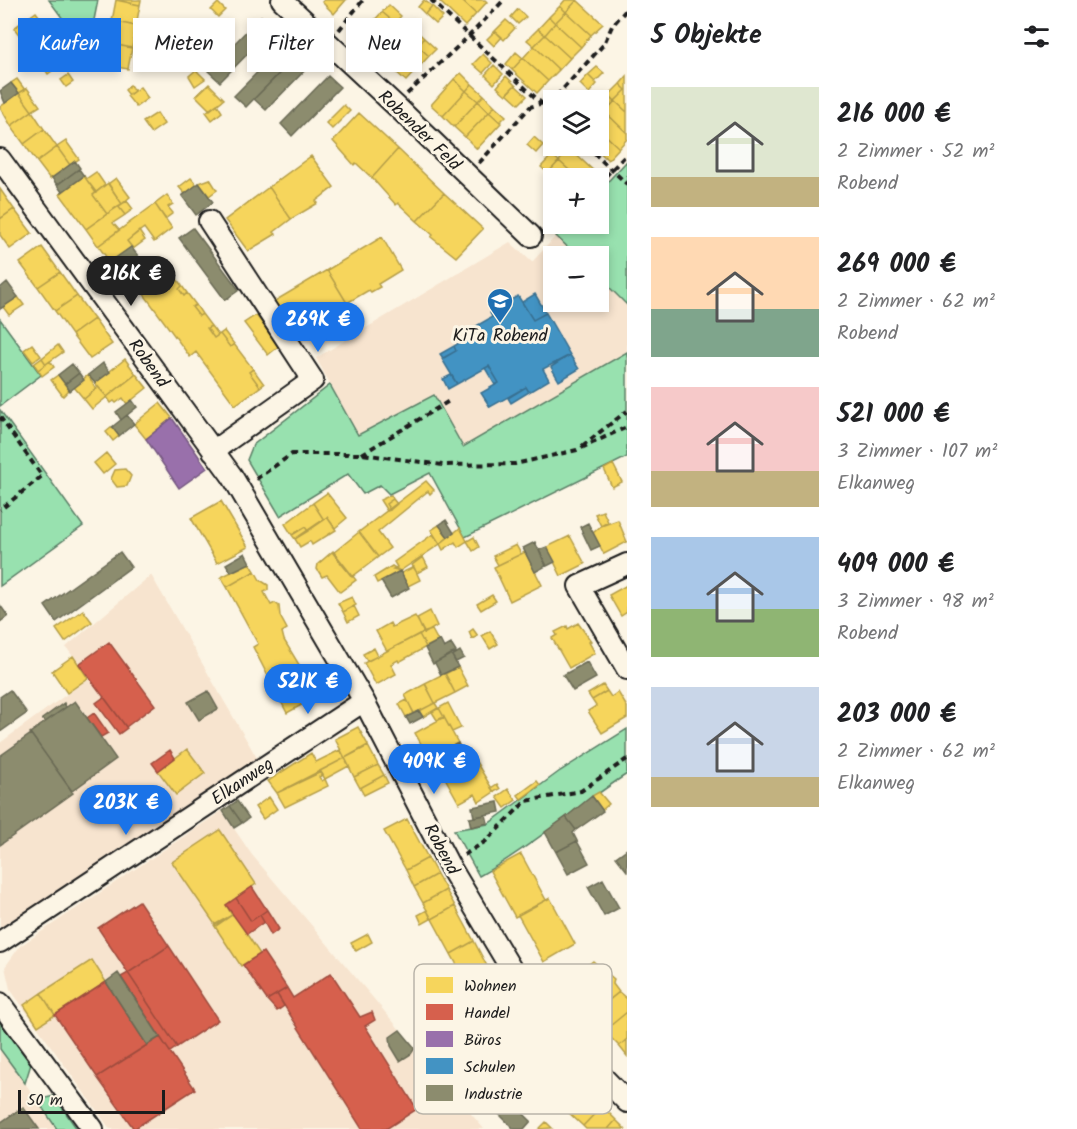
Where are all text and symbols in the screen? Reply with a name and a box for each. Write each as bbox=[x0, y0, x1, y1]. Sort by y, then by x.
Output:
text: 5 Objekte bbox=[651, 15, 762, 57]
chip: Kaufen bbox=[18, 18, 121, 72]
chip: Mieten bbox=[133, 18, 235, 72]
chip: Filter bbox=[247, 18, 334, 72]
chip: Neu bbox=[346, 18, 422, 72]
icon: filters bbox=[1020, 20, 1053, 53]
street label: Robender Feld bbox=[370, 83, 468, 179]
map controls bbox=[543, 90, 609, 312]
button: layers bbox=[543, 90, 609, 156]
text: 216 000 € bbox=[837, 94, 951, 136]
icon: home bbox=[699, 111, 771, 183]
text: 2 Zimmer · 52 m² bbox=[837, 136, 995, 168]
button: + bbox=[543, 168, 609, 234]
text: Robend bbox=[837, 168, 898, 200]
text: 269 000 € bbox=[837, 244, 956, 286]
button: − bbox=[543, 246, 609, 312]
pin: 216K € bbox=[82, 256, 180, 307]
text: 216K € bbox=[101, 259, 161, 291]
icon: home bbox=[699, 261, 771, 333]
school or university icon: KiTa Robend bbox=[485, 286, 515, 324]
text: 2 Zimmer · 62 m² bbox=[837, 286, 995, 318]
pin: 269K € bbox=[269, 302, 367, 353]
text: 269K € bbox=[285, 305, 351, 337]
text: Robend bbox=[837, 318, 898, 350]
place label: KiTa Robend bbox=[452, 322, 549, 351]
street label: Robend bbox=[120, 333, 176, 395]
text: 521 000 € bbox=[837, 394, 950, 436]
icon: home bbox=[699, 411, 771, 483]
text: 3 Zimmer · 107 m² bbox=[837, 436, 997, 468]
text: Elkanweg bbox=[837, 468, 915, 500]
text: 409 000 € bbox=[837, 544, 954, 586]
icon: home bbox=[699, 561, 771, 633]
text: 3 Zimmer · 98 m² bbox=[837, 586, 994, 618]
text: Robend bbox=[837, 618, 898, 650]
pin: 521K € bbox=[259, 664, 357, 715]
text: 521K € bbox=[278, 667, 338, 699]
text: 203 000 € bbox=[837, 694, 956, 736]
icon: home bbox=[699, 711, 771, 783]
text: 2 Zimmer · 62 m² bbox=[837, 736, 995, 768]
pin: 409K € bbox=[385, 744, 483, 795]
text: 409K € bbox=[402, 747, 466, 779]
street label: Elkanweg bbox=[206, 751, 280, 814]
text: Elkanweg bbox=[837, 768, 915, 800]
pin: 203K € bbox=[77, 785, 175, 836]
text: 203K € bbox=[93, 788, 159, 820]
street label: Robend bbox=[415, 819, 467, 882]
legend bbox=[414, 964, 612, 1114]
text: Wohnen bbox=[464, 974, 517, 999]
text: Handel bbox=[464, 1001, 510, 1026]
text: Büros bbox=[464, 1028, 501, 1053]
text: Schulen bbox=[464, 1055, 516, 1080]
text: Industrie bbox=[464, 1082, 522, 1107]
scale bar bbox=[18, 1087, 165, 1114]
text: 50 m bbox=[27, 1088, 63, 1113]

